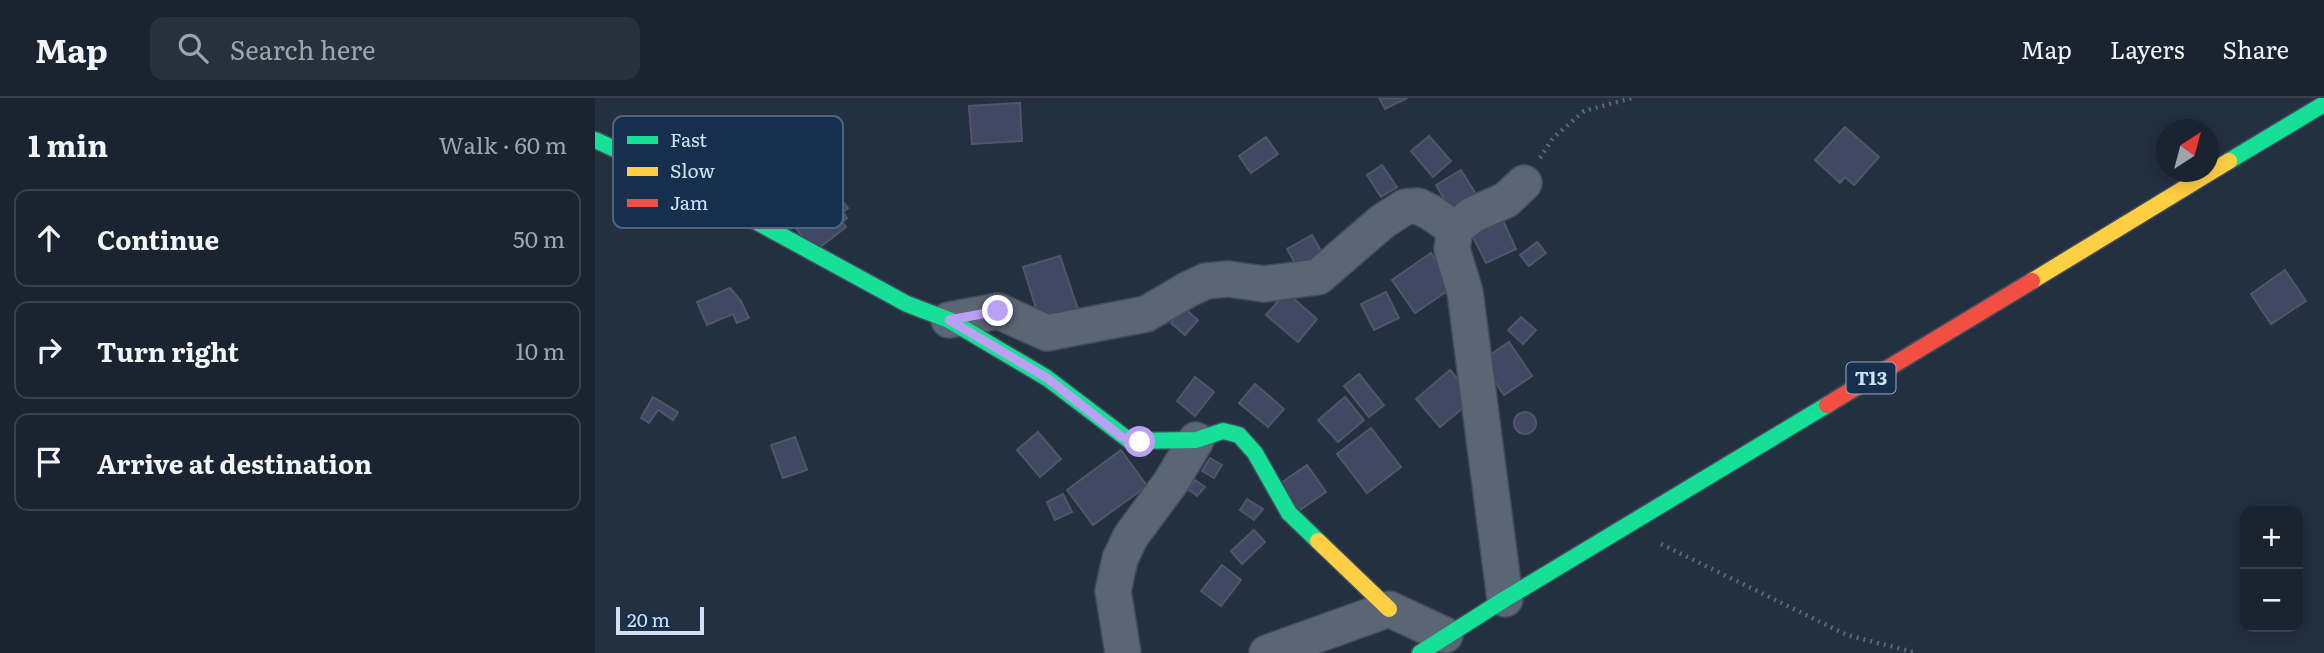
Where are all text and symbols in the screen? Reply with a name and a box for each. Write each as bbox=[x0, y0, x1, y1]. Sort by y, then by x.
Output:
search box bbox=[150, 17, 640, 80]
text: Map bbox=[35, 24, 108, 73]
icon: search bbox=[174, 29, 212, 67]
text: Search here bbox=[230, 29, 376, 68]
text: Map bbox=[2021, 31, 2072, 66]
text: Layers bbox=[2110, 31, 2184, 66]
text: Share bbox=[2222, 31, 2289, 66]
legend bbox=[613, 116, 843, 228]
north arrow bbox=[2156, 119, 2219, 182]
text: 1 min bbox=[28, 122, 108, 166]
text: Fast bbox=[670, 125, 707, 153]
text: Walk · 60 m bbox=[439, 127, 567, 161]
text: Slow bbox=[670, 156, 715, 184]
text: Jam bbox=[670, 188, 708, 216]
icon: ahead bbox=[30, 219, 68, 257]
text: Continue bbox=[97, 219, 219, 258]
text: 50 m bbox=[513, 221, 565, 255]
route end bbox=[982, 295, 1013, 326]
icon: right bbox=[30, 331, 68, 369]
text: Turn right bbox=[97, 331, 239, 370]
text: 10 m bbox=[515, 333, 565, 367]
road number: T13 bbox=[1847, 362, 1895, 394]
route start bbox=[1124, 426, 1155, 457]
icon: arrive bbox=[30, 443, 68, 481]
text: Arrive at destination bbox=[97, 443, 372, 482]
map controls bbox=[2240, 506, 2303, 632]
button: + bbox=[2240, 506, 2303, 569]
button: − bbox=[2240, 569, 2303, 632]
scale bar bbox=[616, 604, 703, 636]
text: 20 m bbox=[627, 605, 670, 633]

